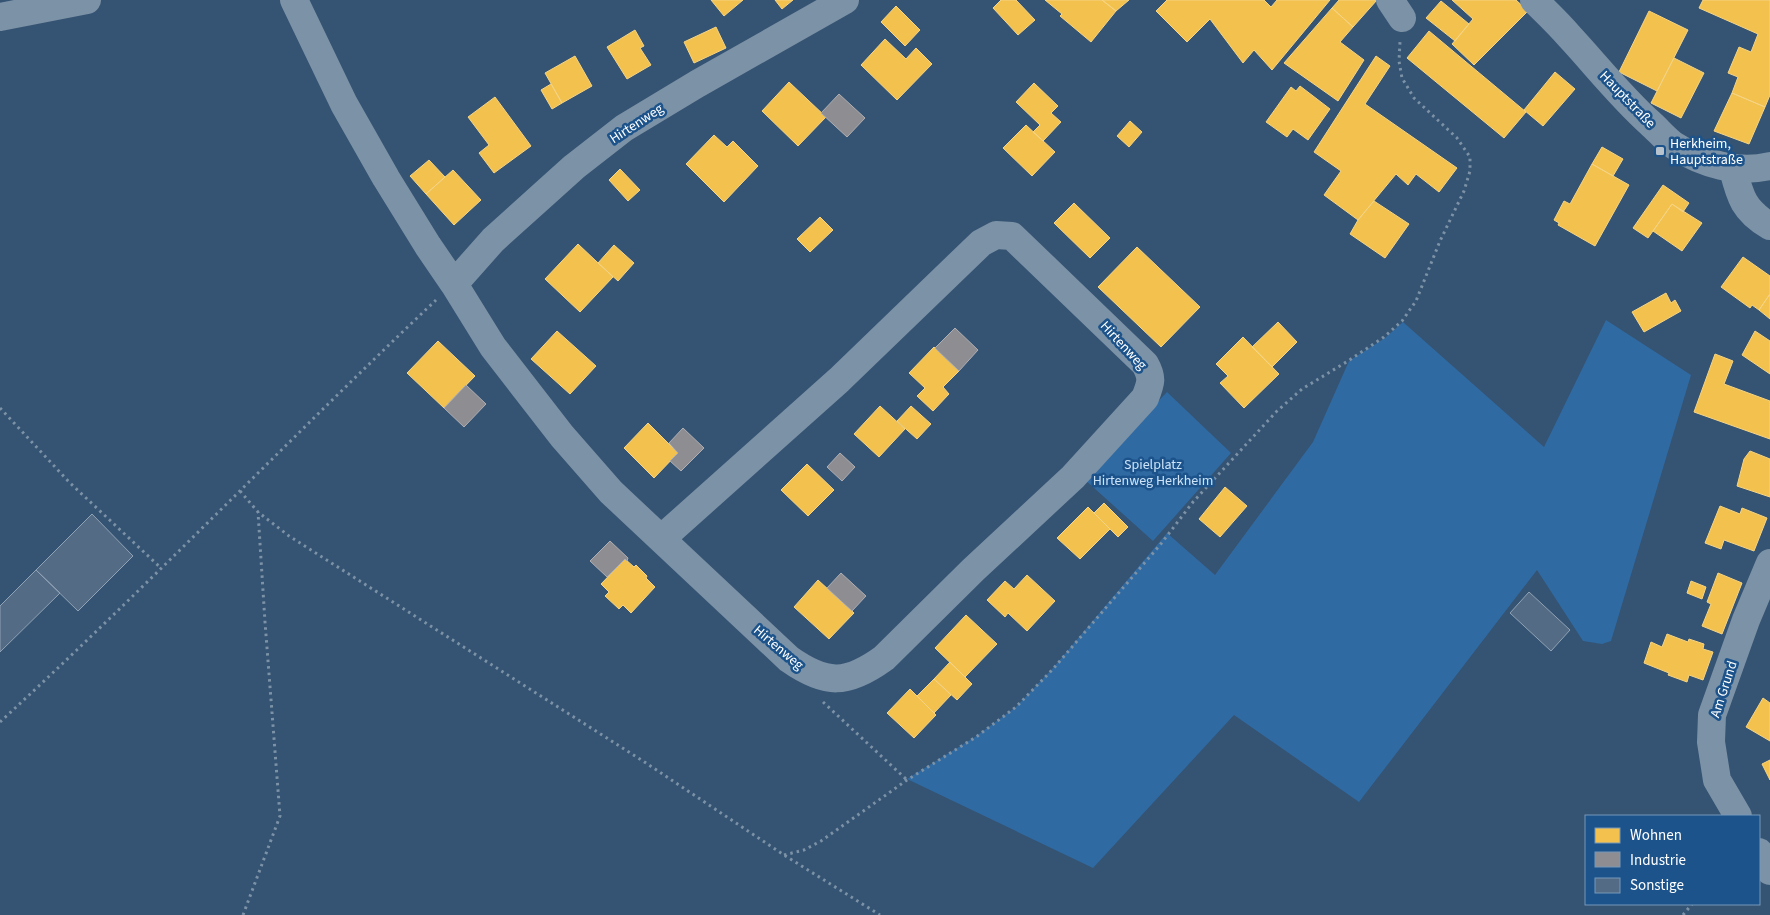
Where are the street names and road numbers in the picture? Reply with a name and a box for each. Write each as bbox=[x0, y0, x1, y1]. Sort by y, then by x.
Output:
street label: Hauptstraße bbox=[1595, 67, 1660, 133]
street label: Hirtenweg bbox=[606, 99, 667, 149]
street label: Hirtenweg bbox=[1095, 317, 1151, 375]
street label: Hirtenweg bbox=[749, 621, 808, 675]
street label: Am Grund bbox=[1705, 658, 1743, 720]

